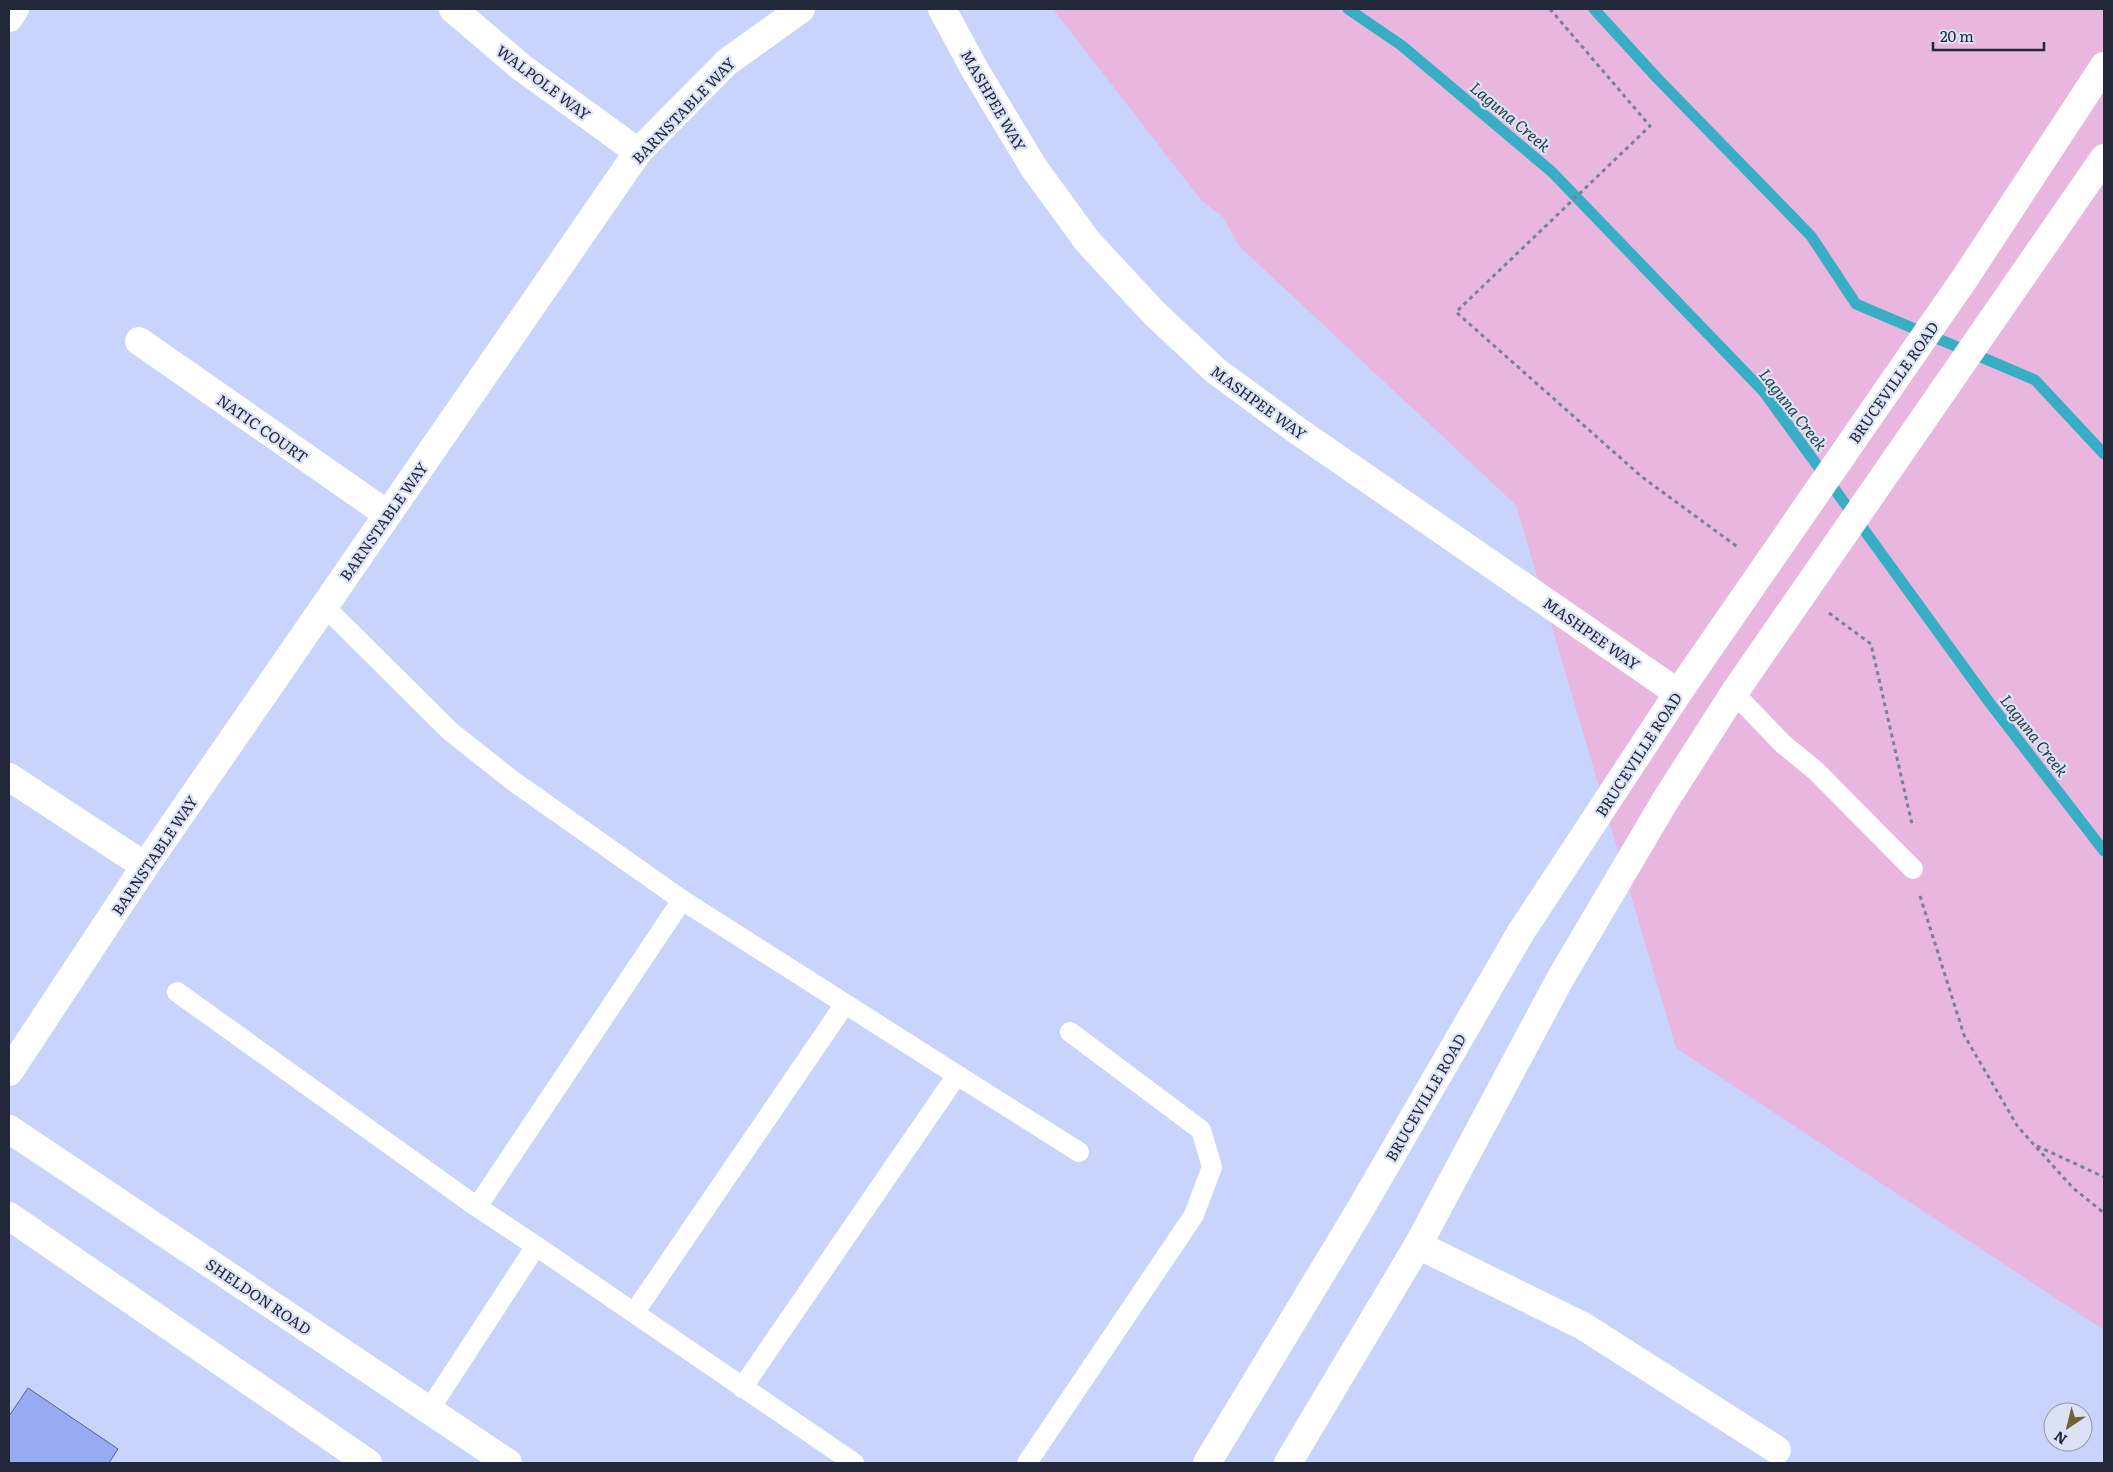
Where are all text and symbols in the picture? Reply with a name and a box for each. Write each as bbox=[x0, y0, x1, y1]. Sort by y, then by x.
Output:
scale bar bbox=[1933, 20, 2044, 52]
text: 20 m bbox=[1940, 24, 1974, 47]
street label: WALPOLE WAY bbox=[492, 39, 596, 125]
street label: MASHPEE WAY bbox=[956, 45, 1032, 155]
street label: BARNSTABLE WAY bbox=[626, 51, 740, 168]
water label: Laguna Creek bbox=[1466, 75, 1557, 157]
street label: BRUCEVILLE ROAD bbox=[1842, 316, 1944, 448]
street label: MASHPEE WAY bbox=[1206, 359, 1312, 445]
water label: Laguna Creek bbox=[1754, 363, 1834, 455]
street label: NATIC COURT bbox=[213, 388, 313, 468]
street label: BARNSTABLE WAY bbox=[333, 457, 433, 585]
street label: MASHPEE WAY bbox=[1539, 591, 1645, 675]
street label: BRUCEVILLE ROAD bbox=[1589, 687, 1687, 821]
water label: Laguna Creek bbox=[1995, 689, 2075, 781]
street label: BARNSTABLE WAY bbox=[105, 790, 203, 920]
street label: BRUCEVILLE ROAD bbox=[1379, 1029, 1471, 1165]
street label: SHELDON ROAD bbox=[202, 1252, 316, 1340]
north arrow bbox=[2043, 1402, 2093, 1452]
text: N bbox=[2049, 1427, 2071, 1450]

